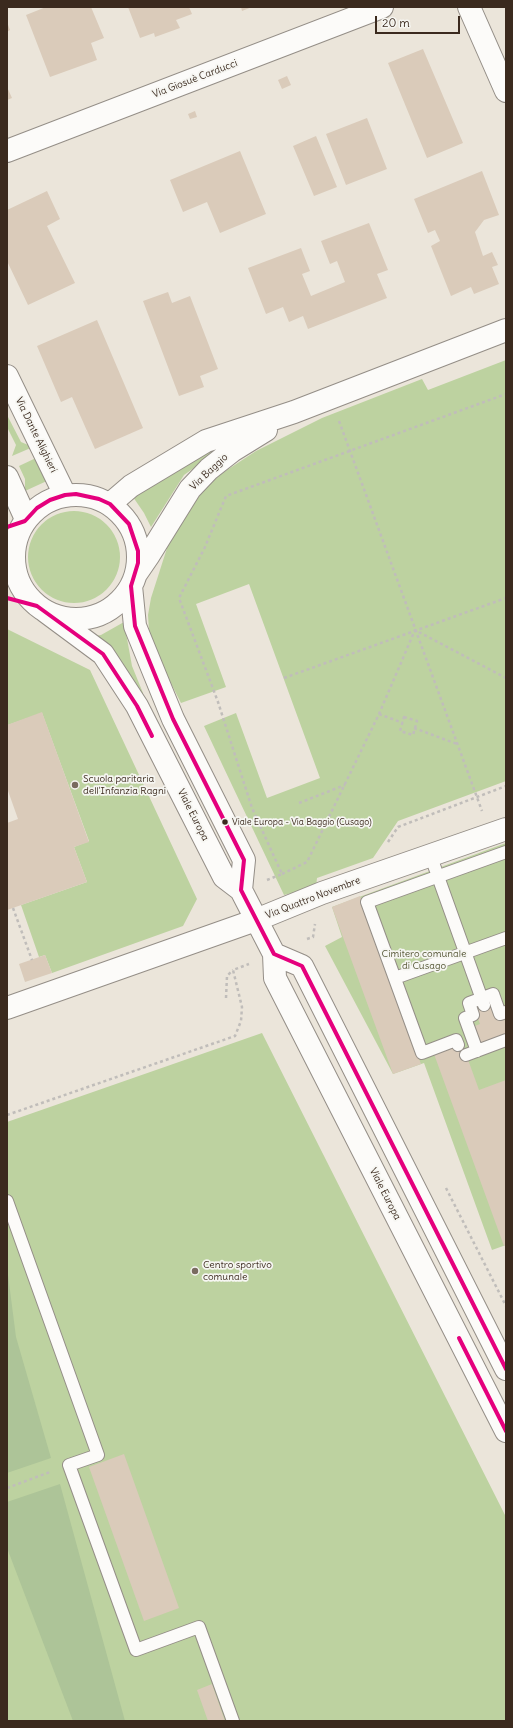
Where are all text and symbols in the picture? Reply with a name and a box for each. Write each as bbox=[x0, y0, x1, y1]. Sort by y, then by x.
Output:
scale bar bbox=[377, 8, 462, 34]
text: 20 m bbox=[382, 15, 410, 30]
street label: Via Giosuè Carducci bbox=[151, 57, 239, 101]
street label: Via Dante Alighieri bbox=[13, 395, 59, 475]
street label: Via Baggio bbox=[187, 451, 231, 493]
place label: Scuola paritaria dell'Infanzia Ragni bbox=[83, 773, 166, 796]
marker: Scuola paritaria dell'Infanzia Ragni bbox=[70, 780, 80, 790]
street label: Viale Europa bbox=[175, 787, 211, 843]
marker: Viale Europa - Via Baggio (Cusago) bbox=[220, 817, 230, 827]
place label: Viale Europa - Via Baggio (Cusago) bbox=[232, 817, 372, 827]
street label: Via Quattro Novembre bbox=[264, 874, 362, 922]
park label: Cimitero comunale di Cusago bbox=[382, 948, 466, 972]
street label: Viale Europa bbox=[367, 1166, 403, 1222]
place label: Centro sportivo comunale bbox=[203, 1259, 272, 1282]
marker: Centro sportivo comunale bbox=[190, 1266, 200, 1276]

